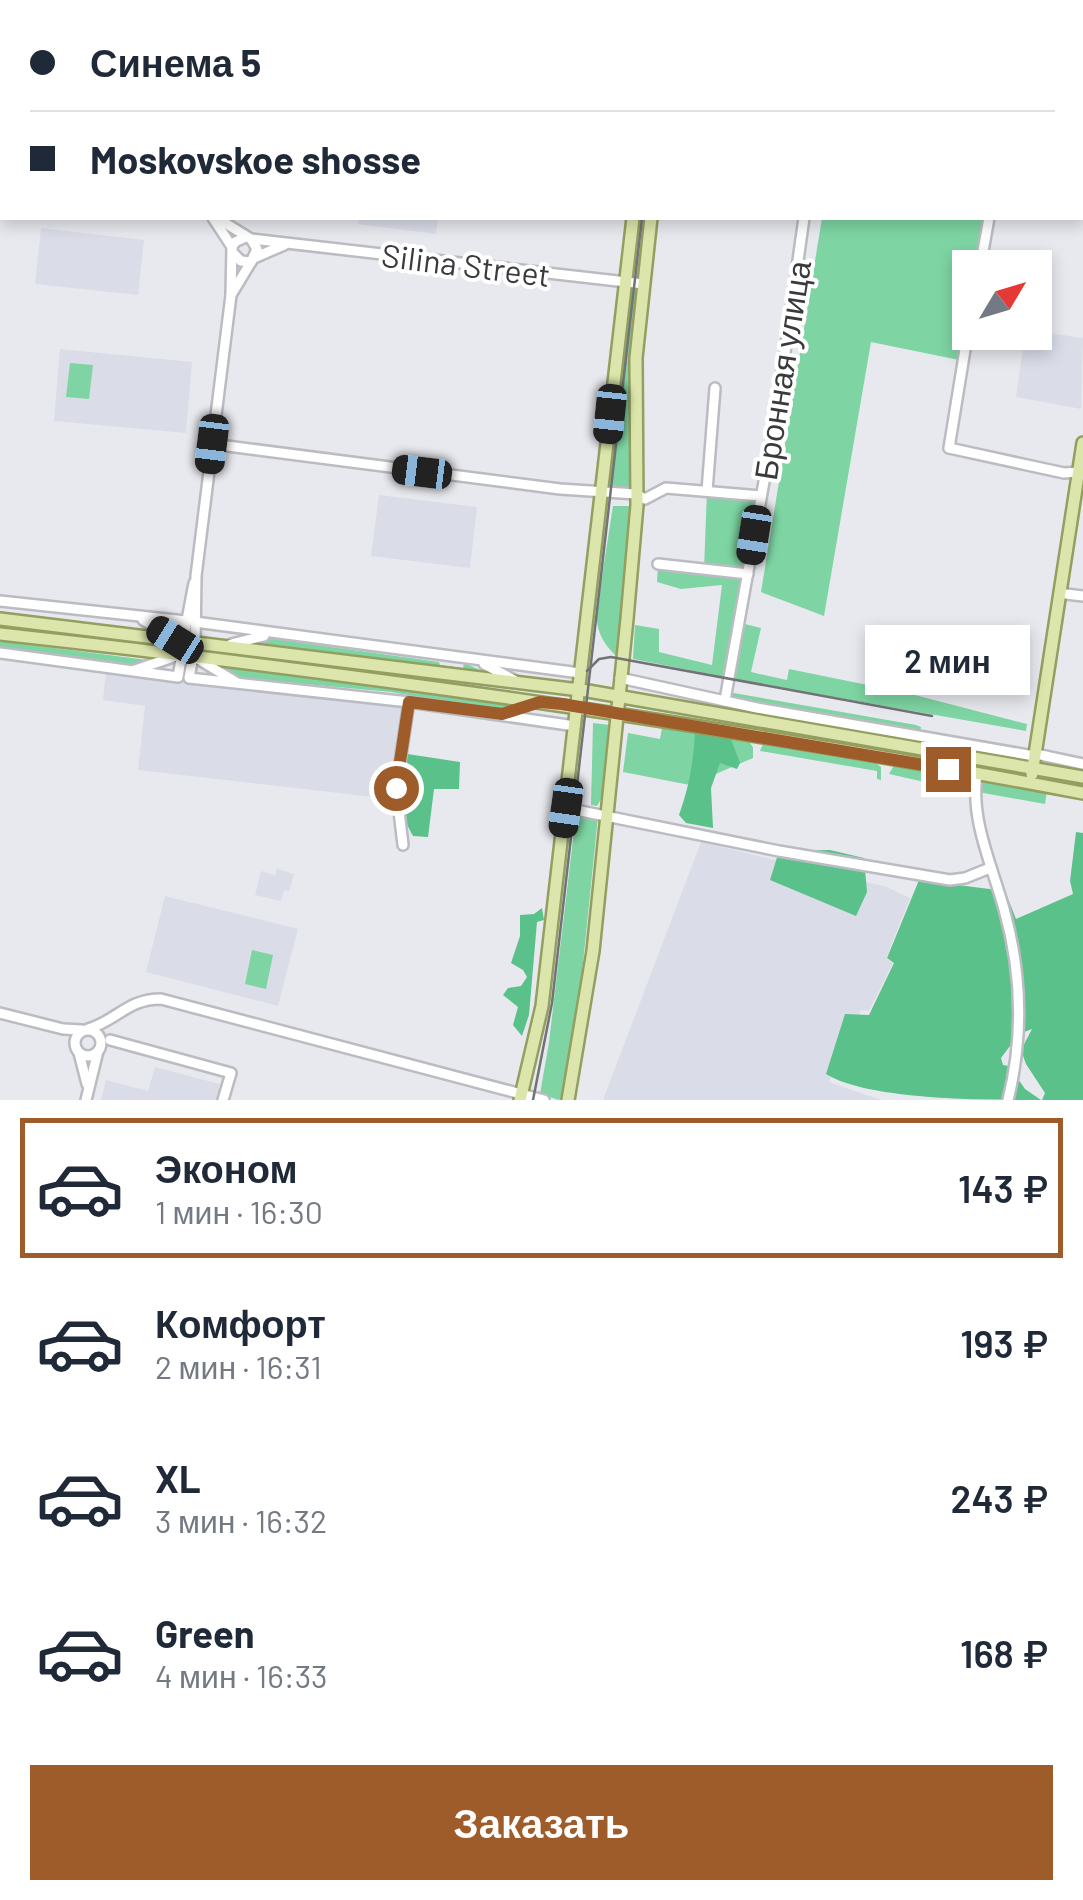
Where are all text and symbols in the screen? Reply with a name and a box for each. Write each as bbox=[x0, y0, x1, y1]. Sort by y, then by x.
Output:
text: Синема 5 bbox=[90, 39, 261, 85]
text: Moskovskoe shosse bbox=[90, 136, 421, 182]
street label: Silina Street bbox=[379, 235, 553, 293]
north arrow bbox=[952, 250, 1052, 350]
map controls bbox=[952, 250, 1052, 350]
street label: Бронная улица bbox=[745, 257, 818, 482]
car bbox=[592, 383, 628, 445]
car bbox=[193, 412, 231, 476]
car bbox=[390, 453, 454, 491]
car bbox=[734, 503, 774, 567]
car bbox=[142, 611, 208, 669]
callout: 2 мин bbox=[866, 624, 1030, 694]
text: 2 мин bbox=[904, 641, 991, 679]
route end bbox=[926, 747, 971, 792]
route start bbox=[374, 766, 419, 811]
car bbox=[547, 776, 585, 840]
icon: car bbox=[35, 1143, 125, 1233]
text: Эконом bbox=[155, 1145, 298, 1191]
text: 143 ₽ bbox=[958, 1165, 1048, 1211]
text: 1 мин · 16:30 bbox=[155, 1192, 323, 1230]
icon: car bbox=[35, 1298, 125, 1388]
text: Комфорт bbox=[155, 1300, 326, 1346]
text: 193 ₽ bbox=[960, 1320, 1048, 1366]
text: 2 мин · 16:31 bbox=[155, 1347, 322, 1385]
icon: car bbox=[35, 1453, 125, 1543]
text: XL bbox=[155, 1455, 201, 1501]
text: 243 ₽ bbox=[950, 1475, 1048, 1521]
text: 3 мин · 16:32 bbox=[155, 1501, 327, 1539]
icon: car bbox=[35, 1608, 125, 1698]
text: Green bbox=[155, 1610, 255, 1656]
text: 168 ₽ bbox=[960, 1630, 1048, 1676]
text: 4 мин · 16:33 bbox=[155, 1656, 328, 1694]
button: Заказать bbox=[30, 1765, 1053, 1880]

